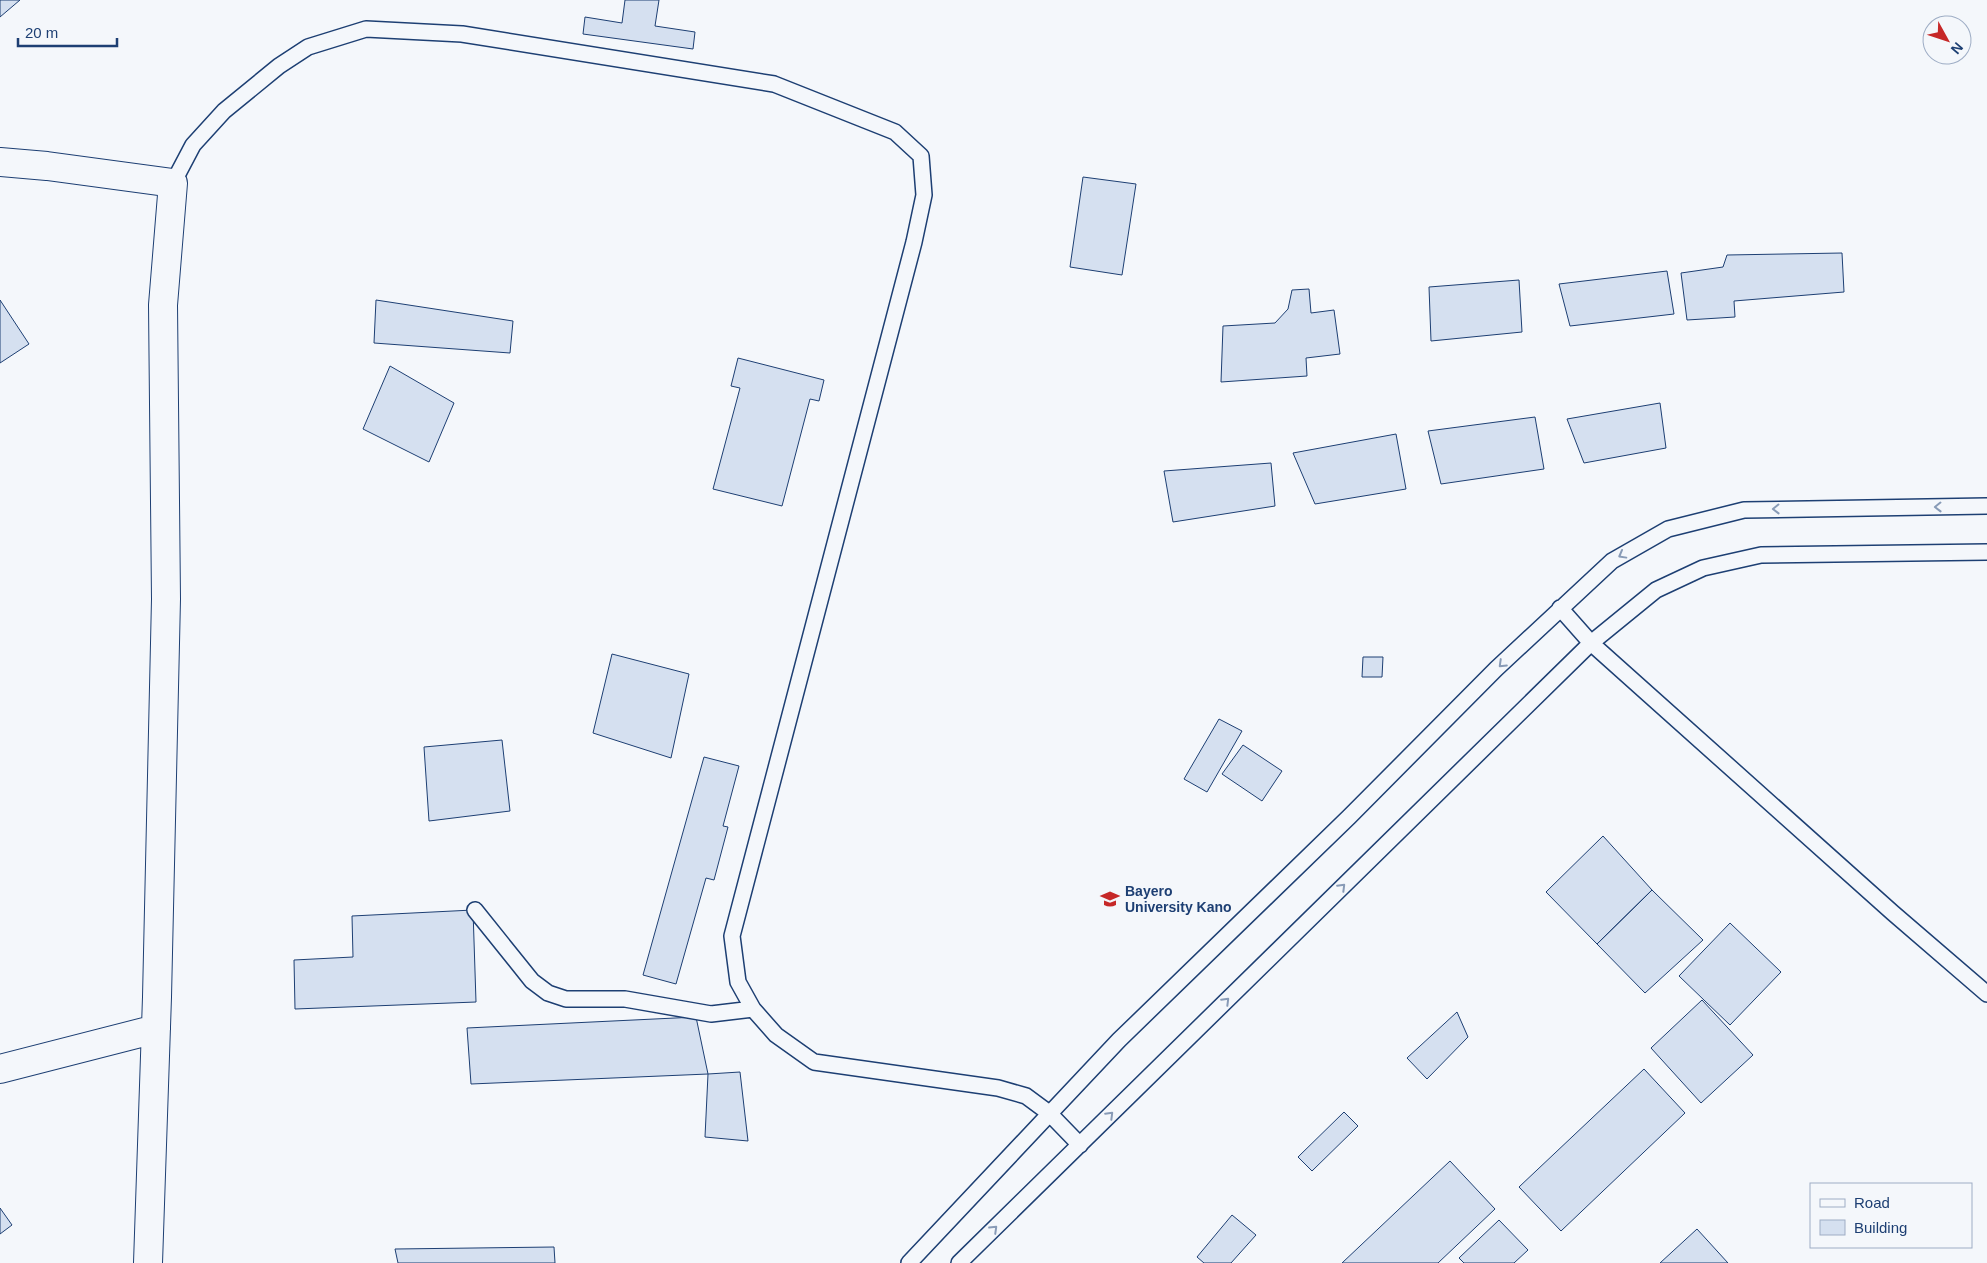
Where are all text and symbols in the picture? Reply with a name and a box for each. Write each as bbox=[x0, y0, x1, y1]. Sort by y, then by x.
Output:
scale bar bbox=[18, 15, 116, 47]
north arrow bbox=[1922, 15, 1972, 65]
text: 20 m bbox=[25, 24, 58, 41]
text: N bbox=[1948, 39, 1966, 57]
one-way arrow bbox=[1934, 502, 1942, 512]
one-way arrow bbox=[1772, 504, 1780, 514]
one-way arrow bbox=[1619, 549, 1628, 559]
one-way arrow bbox=[1499, 658, 1508, 667]
place label: Bayero University Kano bbox=[1125, 883, 1232, 915]
one-way arrow bbox=[1336, 884, 1345, 893]
school or university icon: Bayero University Kano bbox=[1099, 888, 1121, 910]
one-way arrow bbox=[1220, 998, 1229, 1007]
one-way arrow bbox=[1105, 1112, 1114, 1121]
legend bbox=[1810, 1183, 1972, 1248]
text: Road bbox=[1854, 1194, 1890, 1211]
text: Building bbox=[1854, 1219, 1907, 1236]
one-way arrow bbox=[989, 1226, 998, 1235]

